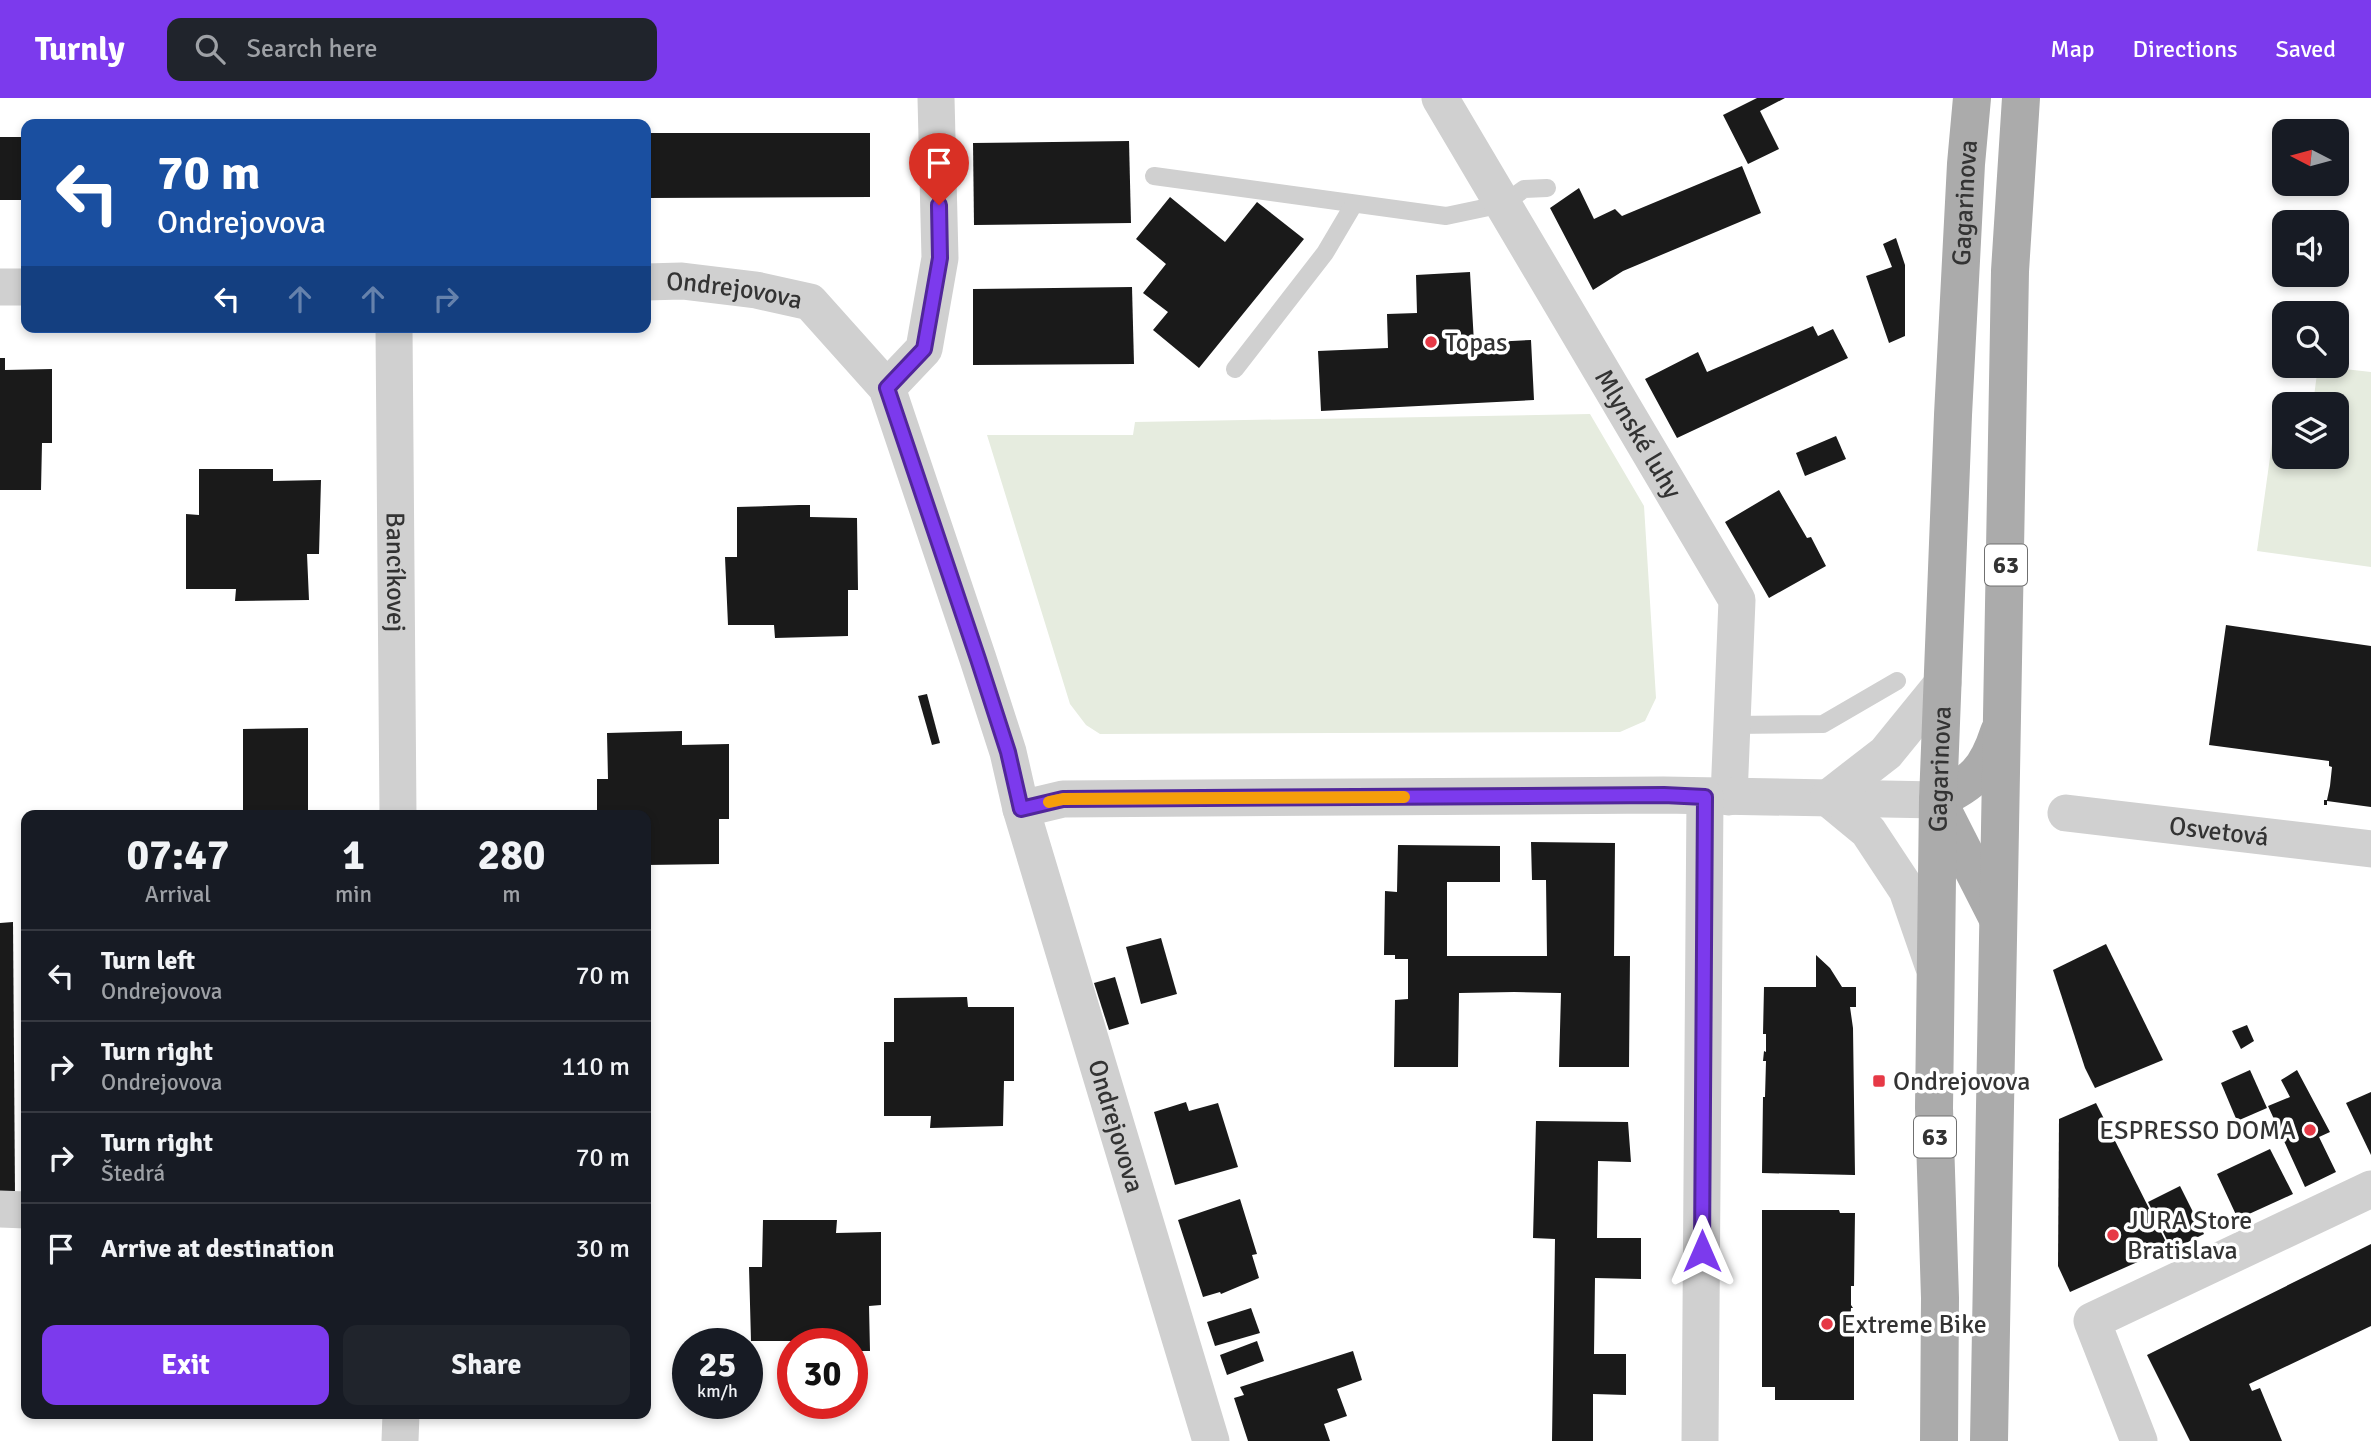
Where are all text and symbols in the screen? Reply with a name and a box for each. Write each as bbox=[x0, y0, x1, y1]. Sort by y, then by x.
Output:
search box bbox=[167, 18, 657, 81]
text: Turnly bbox=[35, 29, 125, 70]
icon: search bbox=[191, 30, 229, 68]
text: Search here bbox=[247, 33, 378, 65]
text: Map bbox=[2050, 34, 2095, 64]
text: Directions bbox=[2133, 34, 2238, 64]
text: Saved bbox=[2276, 34, 2336, 64]
north arrow bbox=[2272, 119, 2348, 196]
map controls bbox=[2272, 119, 2349, 469]
pin bbox=[909, 133, 969, 205]
street label: Gagarinova bbox=[1946, 138, 1985, 267]
text: 70 m bbox=[157, 143, 260, 203]
icon: arrive bbox=[920, 144, 958, 182]
icon: left bbox=[42, 147, 133, 238]
text: Ondrejovova bbox=[157, 203, 326, 242]
button: sound bbox=[2272, 210, 2349, 287]
street label: Ondrejovova bbox=[666, 266, 805, 317]
icon: left bbox=[208, 280, 246, 318]
icon: ahead bbox=[281, 280, 319, 318]
icon: ahead bbox=[354, 280, 392, 318]
icon: right bbox=[427, 280, 465, 318]
button: search bbox=[2272, 301, 2349, 378]
place label: Topas bbox=[1445, 327, 1507, 359]
marker: Topas bbox=[1423, 334, 1439, 350]
street label: Mlynské luhy bbox=[1587, 364, 1688, 505]
button: layers bbox=[2272, 392, 2349, 469]
street label: Bancíkovej bbox=[379, 512, 411, 632]
road number: 63 bbox=[1985, 544, 2027, 586]
street label: Gagarinova bbox=[1923, 705, 1959, 832]
street label: Osvetová bbox=[2167, 810, 2270, 854]
text: 07:47 bbox=[126, 830, 230, 881]
text: 1 bbox=[342, 830, 365, 881]
text: 280 bbox=[477, 830, 546, 881]
text: Arrival bbox=[145, 880, 211, 909]
text: min bbox=[335, 880, 372, 909]
text: m bbox=[502, 880, 521, 909]
text: Turn left bbox=[101, 945, 195, 977]
icon: left bbox=[42, 957, 80, 995]
text: 70 m bbox=[575, 960, 630, 992]
text: Ondrejovova bbox=[101, 977, 223, 1006]
text: Turn right bbox=[101, 1036, 213, 1068]
icon: right bbox=[42, 1048, 80, 1086]
text: 110 m bbox=[561, 1051, 630, 1083]
street label: Ondrejovova bbox=[1080, 1056, 1150, 1197]
place label: Ondrejovova bbox=[1893, 1066, 2030, 1098]
text: Ondrejovova bbox=[101, 1068, 223, 1097]
marker: Ondrejovova bbox=[1871, 1073, 1887, 1089]
place label: ESPRESSO DOMA bbox=[2099, 1115, 2296, 1147]
road number: 63 bbox=[1914, 1116, 1956, 1157]
marker: ESPRESSO DOMA bbox=[2302, 1122, 2318, 1138]
text: Turn right bbox=[101, 1127, 213, 1159]
icon: right bbox=[42, 1139, 80, 1177]
text: 70 m bbox=[575, 1142, 630, 1174]
text: Štedrá bbox=[101, 1159, 165, 1188]
place label: JURA Store Bratislava bbox=[2127, 1205, 2252, 1267]
position arrow bbox=[1665, 1214, 1739, 1288]
marker: JURA Store Bratislava bbox=[2105, 1227, 2121, 1243]
icon: arrive bbox=[42, 1230, 80, 1268]
text: Arrive at destination bbox=[101, 1233, 334, 1265]
text: 30 m bbox=[575, 1233, 630, 1265]
place label: Extreme Bike bbox=[1841, 1309, 1987, 1341]
marker: Extreme Bike bbox=[1819, 1316, 1835, 1332]
button: Exit bbox=[42, 1325, 329, 1405]
button: Share bbox=[343, 1325, 630, 1405]
speed limit sign: 30 bbox=[777, 1328, 868, 1419]
text: 25 bbox=[699, 1343, 736, 1386]
text: km/h bbox=[697, 1380, 738, 1402]

